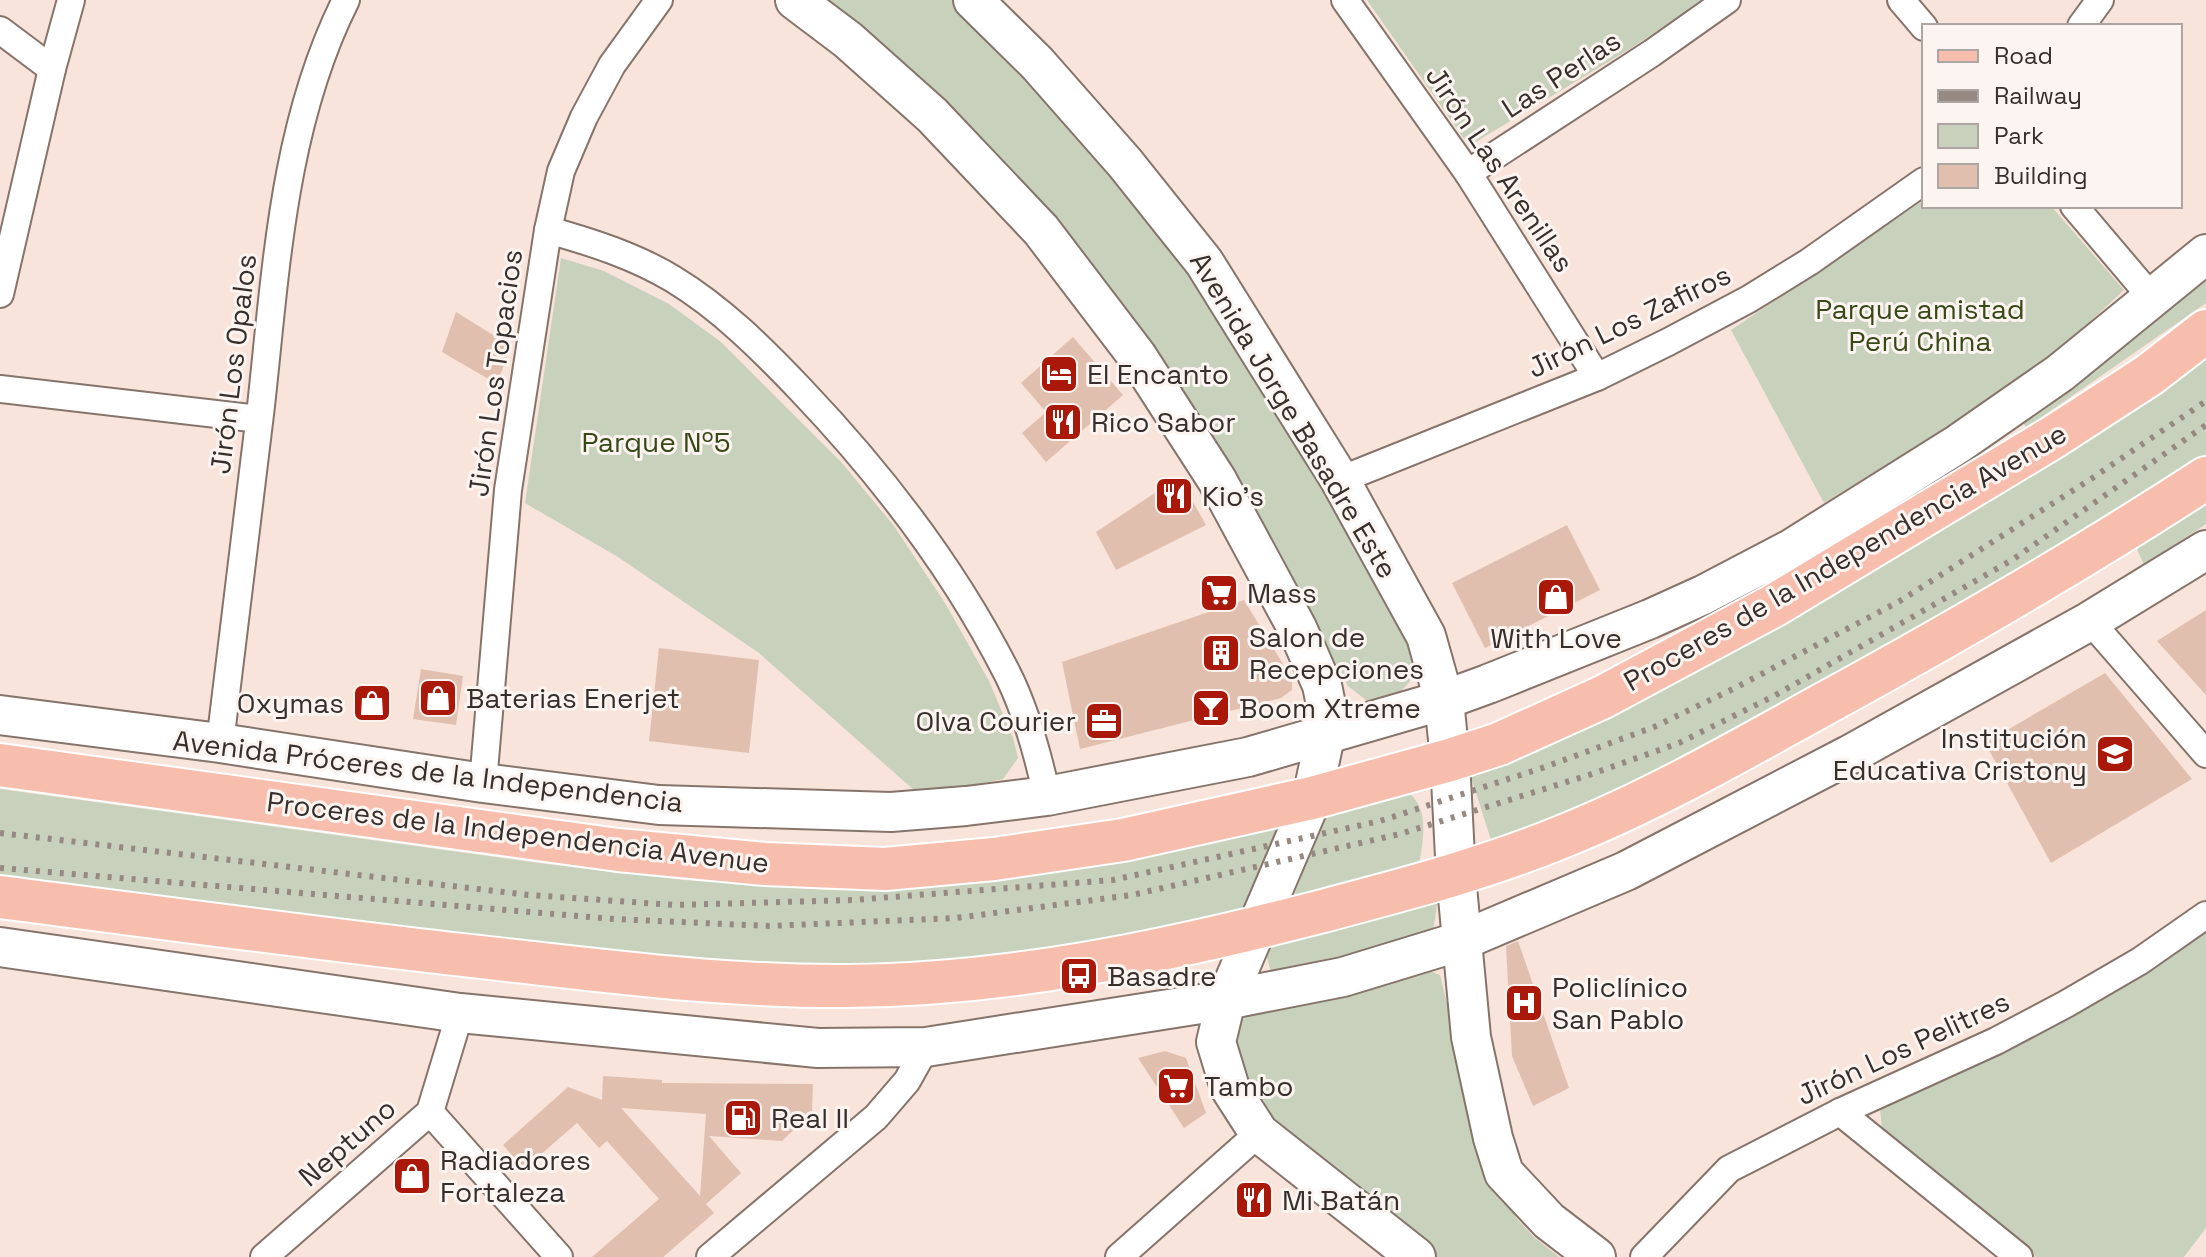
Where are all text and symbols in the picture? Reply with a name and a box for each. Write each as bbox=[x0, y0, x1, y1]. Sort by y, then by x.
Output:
street label: Las Perlas bbox=[1495, 22, 1627, 126]
legend bbox=[1922, 24, 2182, 208]
text: Road bbox=[1994, 40, 2053, 71]
street label: Jirón Las Arenillas bbox=[1418, 59, 1582, 279]
text: Railway bbox=[1994, 80, 2082, 111]
text: Park bbox=[1994, 120, 2044, 151]
text: Building bbox=[1994, 160, 2088, 191]
street label: Avenida Jorge Basadre Este bbox=[1182, 245, 1406, 585]
street label: Jirón Los Topacios bbox=[460, 247, 530, 499]
street label: Jirón Los Opalos bbox=[202, 252, 264, 476]
street label: Jirón Los Zafiros bbox=[1521, 256, 1737, 386]
park label: Parque amistad Perú China bbox=[1815, 291, 2025, 359]
hotel icon: El Encanto bbox=[1038, 353, 1080, 395]
place label: El Encanto bbox=[1087, 356, 1229, 392]
restaurant icon: Rico Sabor bbox=[1042, 401, 1084, 443]
place label: Rico Sabor bbox=[1091, 404, 1236, 440]
street label: Proceres de la Independencia Avenue bbox=[1617, 415, 2073, 699]
park label: Parque Nº5 bbox=[581, 424, 731, 460]
restaurant icon: Kio's bbox=[1153, 475, 1195, 517]
place label: Kio's bbox=[1202, 478, 1264, 514]
supermarket icon: Mass bbox=[1198, 572, 1240, 614]
place label: Mass bbox=[1247, 575, 1317, 611]
shop icon: With Love bbox=[1535, 576, 1577, 618]
place label: Salon de Recepciones bbox=[1249, 619, 1424, 687]
place label: With Love bbox=[1490, 620, 1622, 656]
building icon: Salon de Recepciones bbox=[1200, 632, 1242, 674]
shop icon: Baterias Enerjet bbox=[417, 677, 459, 719]
place label: Baterias Enerjet bbox=[466, 680, 680, 716]
shop icon: Oxymas bbox=[351, 682, 393, 724]
place label: Oxymas bbox=[237, 685, 344, 721]
bar icon: Boom Xtreme bbox=[1190, 687, 1232, 729]
place label: Boom Xtreme bbox=[1239, 690, 1421, 726]
office icon: Olva Courier bbox=[1083, 700, 1125, 742]
place label: Olva Courier bbox=[915, 703, 1076, 739]
place label: Institución Educativa Cristony bbox=[1833, 720, 2087, 788]
street label: Avenida Próceres de la Independencia bbox=[171, 722, 685, 820]
school or university icon: Institución Educativa Cristony bbox=[2094, 733, 2136, 775]
street label: Proceres de la Independencia Avenue bbox=[265, 783, 771, 881]
bus stop icon: Basadre bbox=[1058, 955, 1100, 997]
place label: Basadre bbox=[1107, 958, 1217, 994]
place label: Policlínico San Pablo bbox=[1552, 969, 1688, 1037]
hospital icon: Policlínico San Pablo bbox=[1503, 982, 1545, 1024]
street label: Jirón Los Pelitres bbox=[1791, 983, 2015, 1113]
supermarket icon: Tambo bbox=[1155, 1065, 1197, 1107]
place label: Tambo bbox=[1204, 1068, 1294, 1104]
street label: Neptuno bbox=[291, 1090, 403, 1194]
fuel station icon: Real II bbox=[722, 1097, 764, 1139]
place label: Real II bbox=[771, 1100, 849, 1136]
place label: Radiadores Fortaleza bbox=[440, 1142, 591, 1210]
shop icon: Radiadores Fortaleza bbox=[391, 1155, 433, 1197]
restaurant icon: Mi Batán bbox=[1233, 1179, 1275, 1221]
place label: Mi Batán bbox=[1282, 1182, 1400, 1218]

